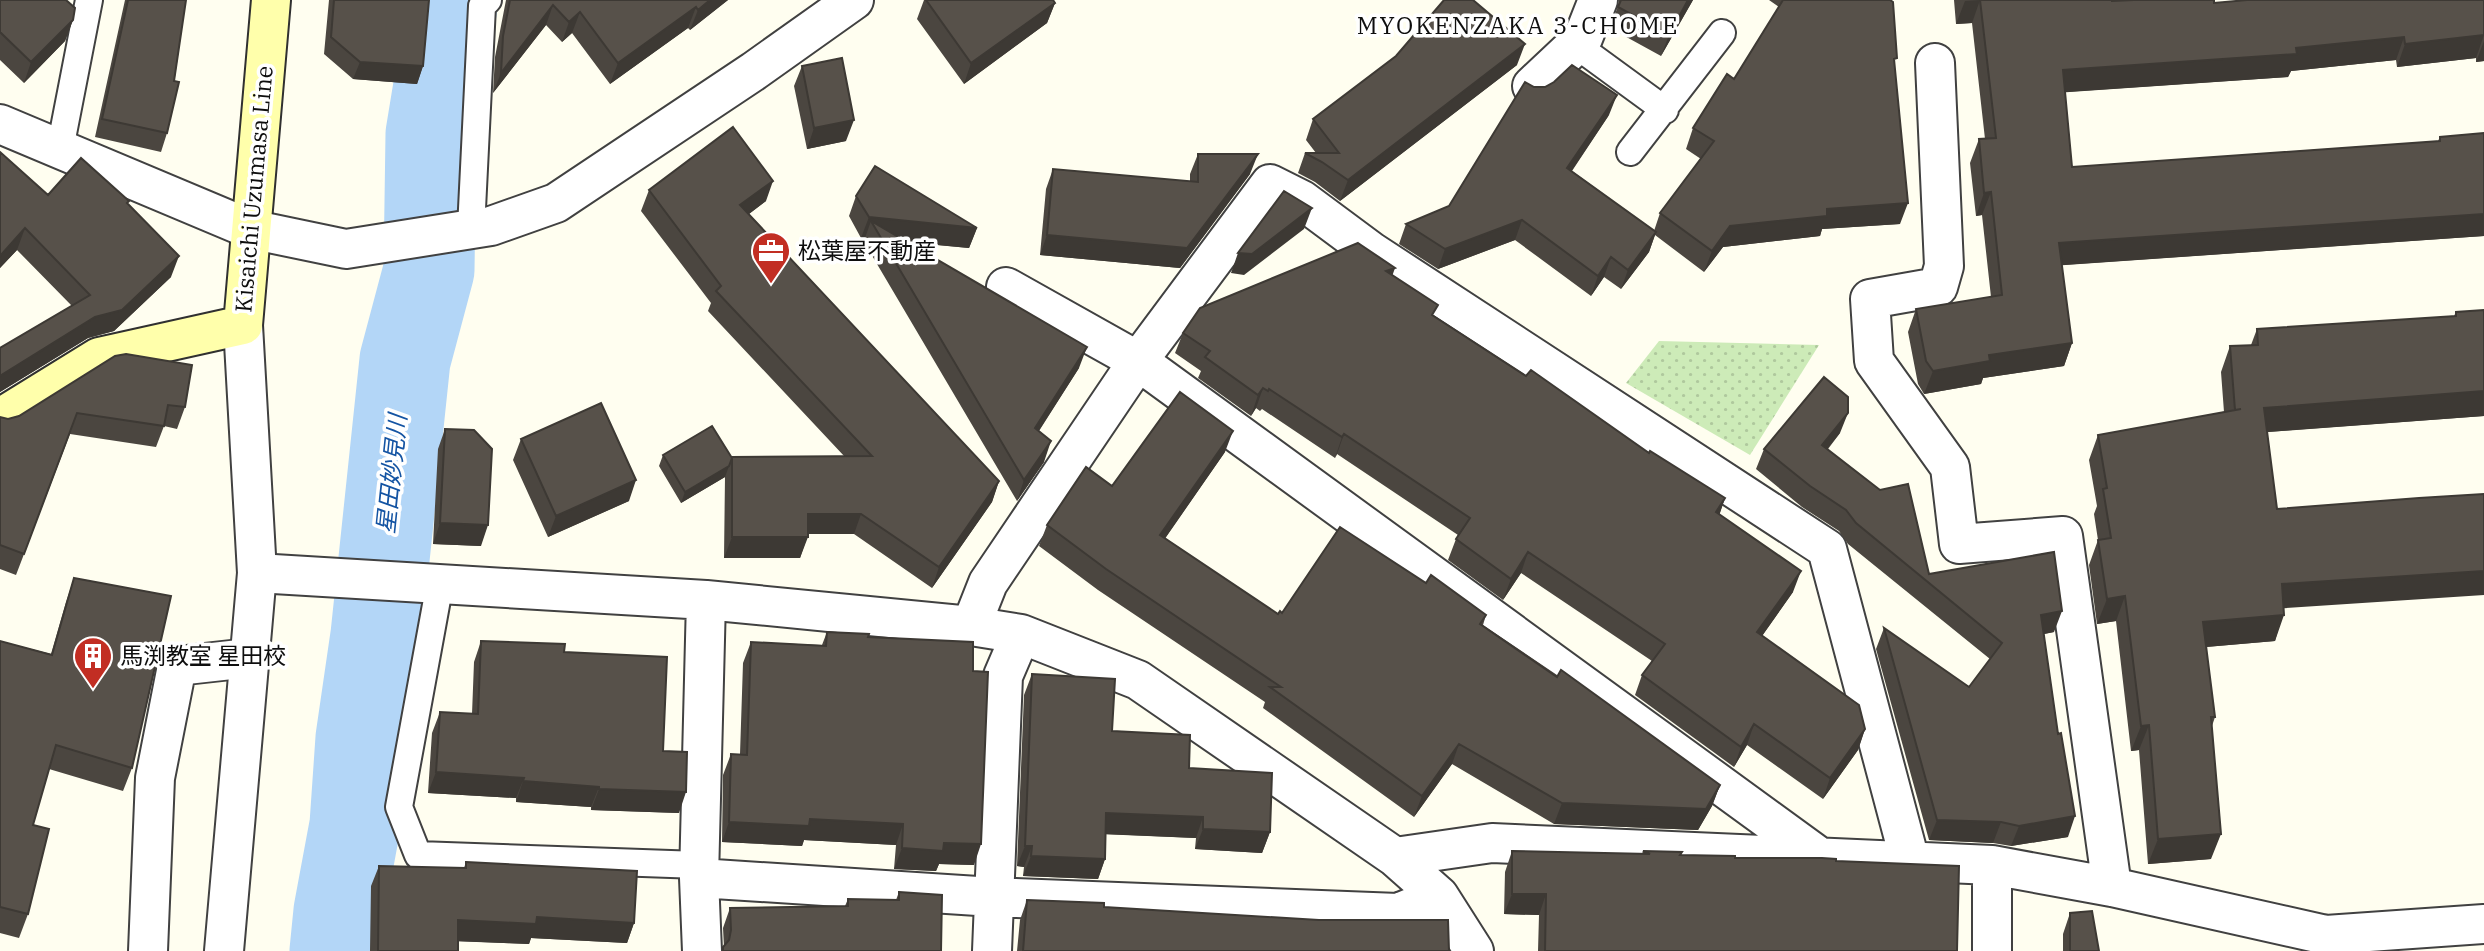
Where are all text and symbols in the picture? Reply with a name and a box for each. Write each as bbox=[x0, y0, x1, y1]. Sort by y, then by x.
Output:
district label: MYOKENZAKA 3-CHOME bbox=[1357, 9, 1679, 41]
street label: Kisaichi Uzumasa Line bbox=[227, 64, 279, 313]
office icon: 松葉屋不動産 bbox=[750, 230, 792, 285]
place label: 松葉屋不動産 bbox=[798, 235, 936, 265]
water label: 星田妙見川 bbox=[369, 410, 414, 535]
building icon: 馬渕教室 星田校 bbox=[72, 635, 114, 690]
place label: 馬渕教室 星田校 bbox=[120, 640, 286, 670]

